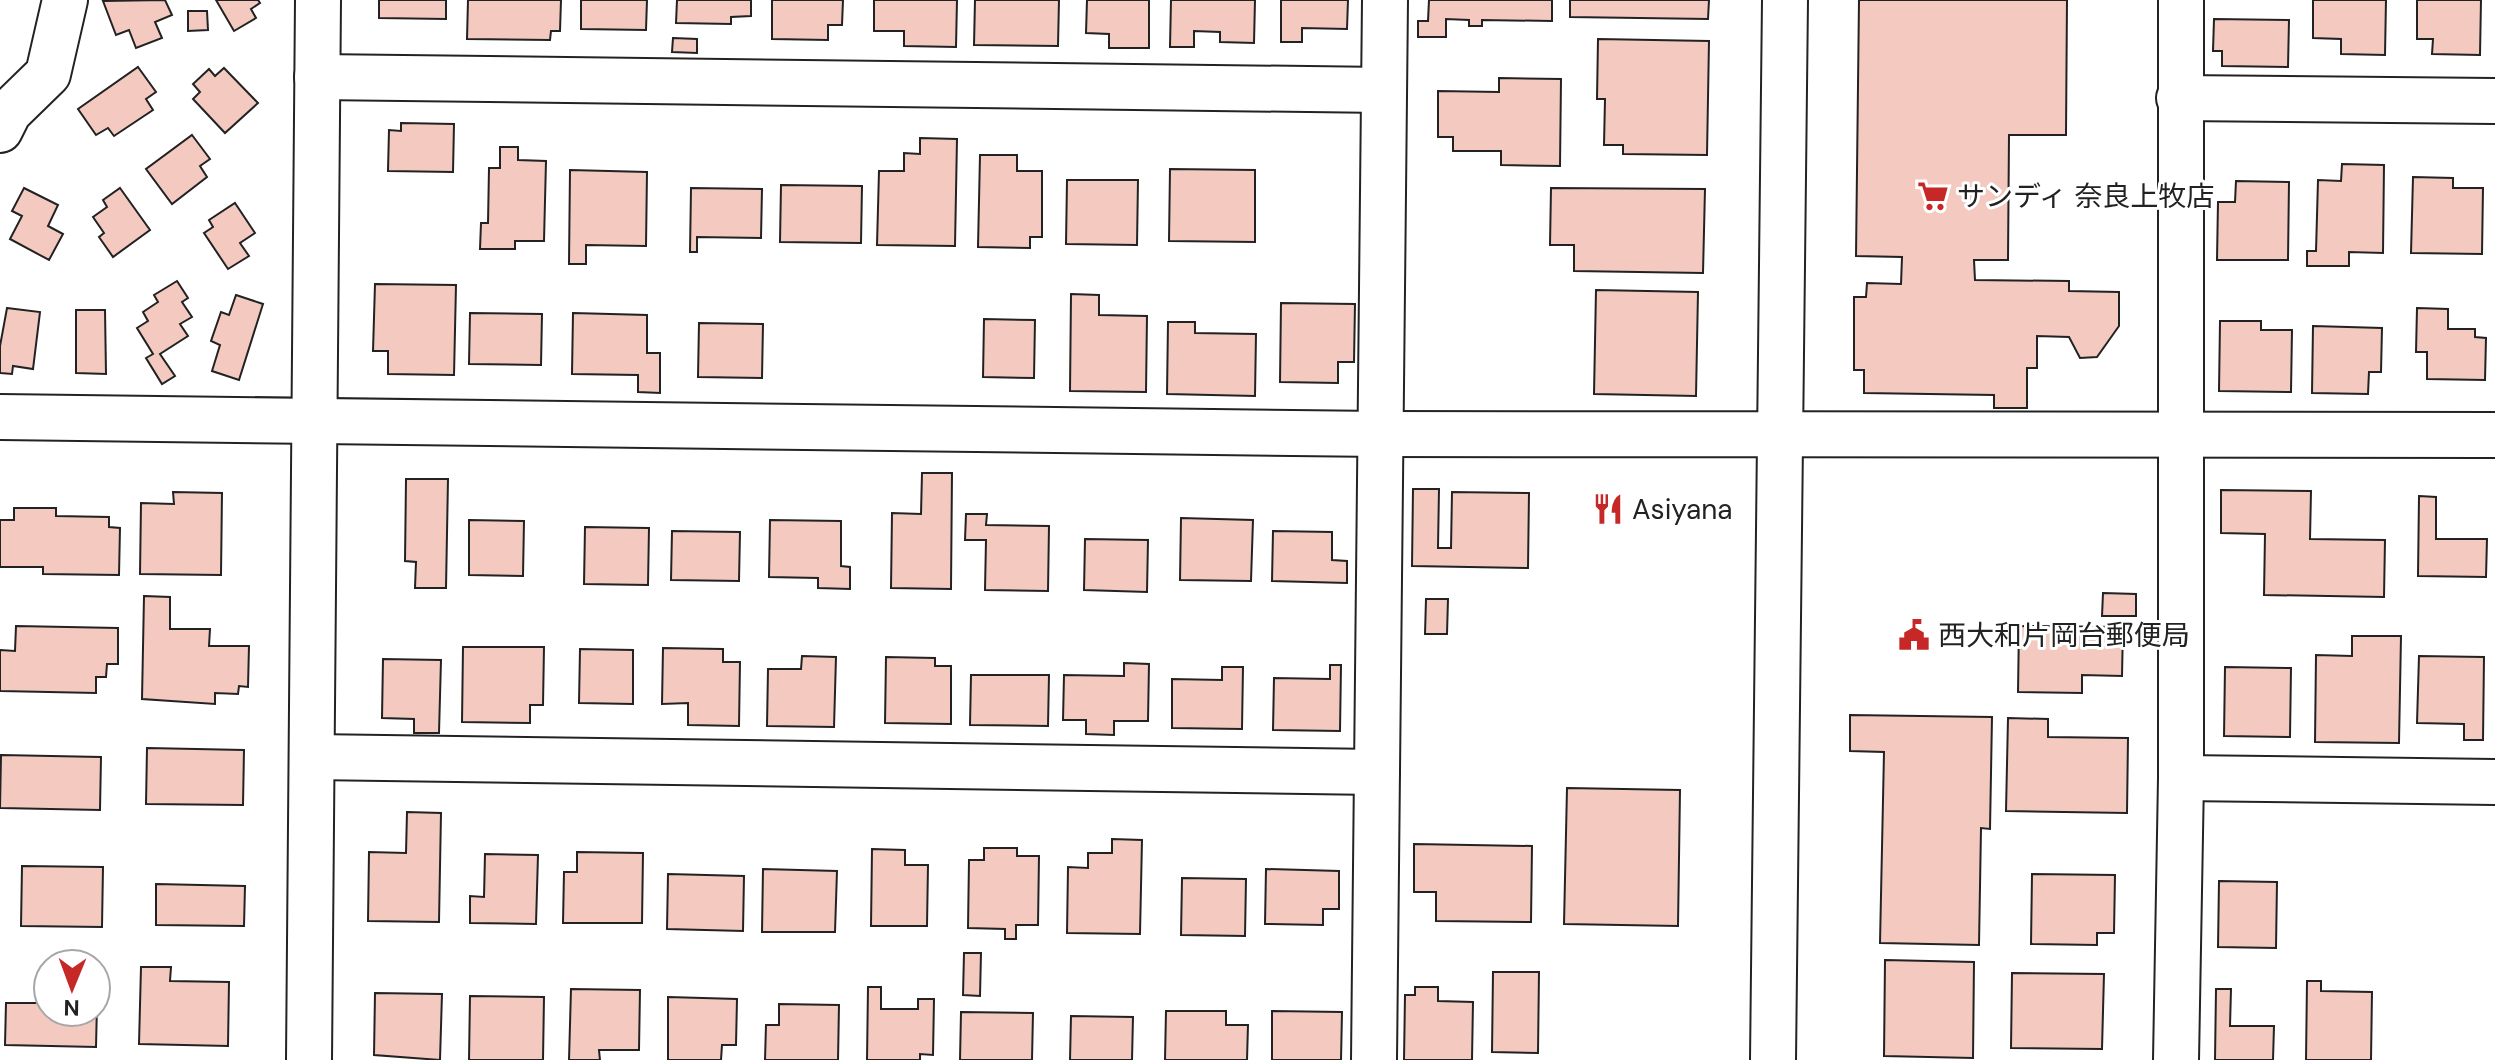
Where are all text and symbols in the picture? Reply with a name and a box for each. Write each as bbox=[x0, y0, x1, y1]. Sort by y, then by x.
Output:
place label: サンディ 奈良上牧店 bbox=[1957, 178, 2215, 215]
supermarket icon: サンディ 奈良上牧店 bbox=[1916, 179, 1950, 213]
place label: Asiyana bbox=[1632, 491, 1733, 528]
restaurant icon: Asiyana bbox=[1591, 492, 1625, 526]
place label: 西大和片岡台郵便局 bbox=[1938, 617, 2190, 654]
public building icon: 西大和片岡台郵便局 bbox=[1897, 618, 1931, 652]
north arrow bbox=[32, 948, 112, 1028]
text: N bbox=[63, 993, 80, 1022]

